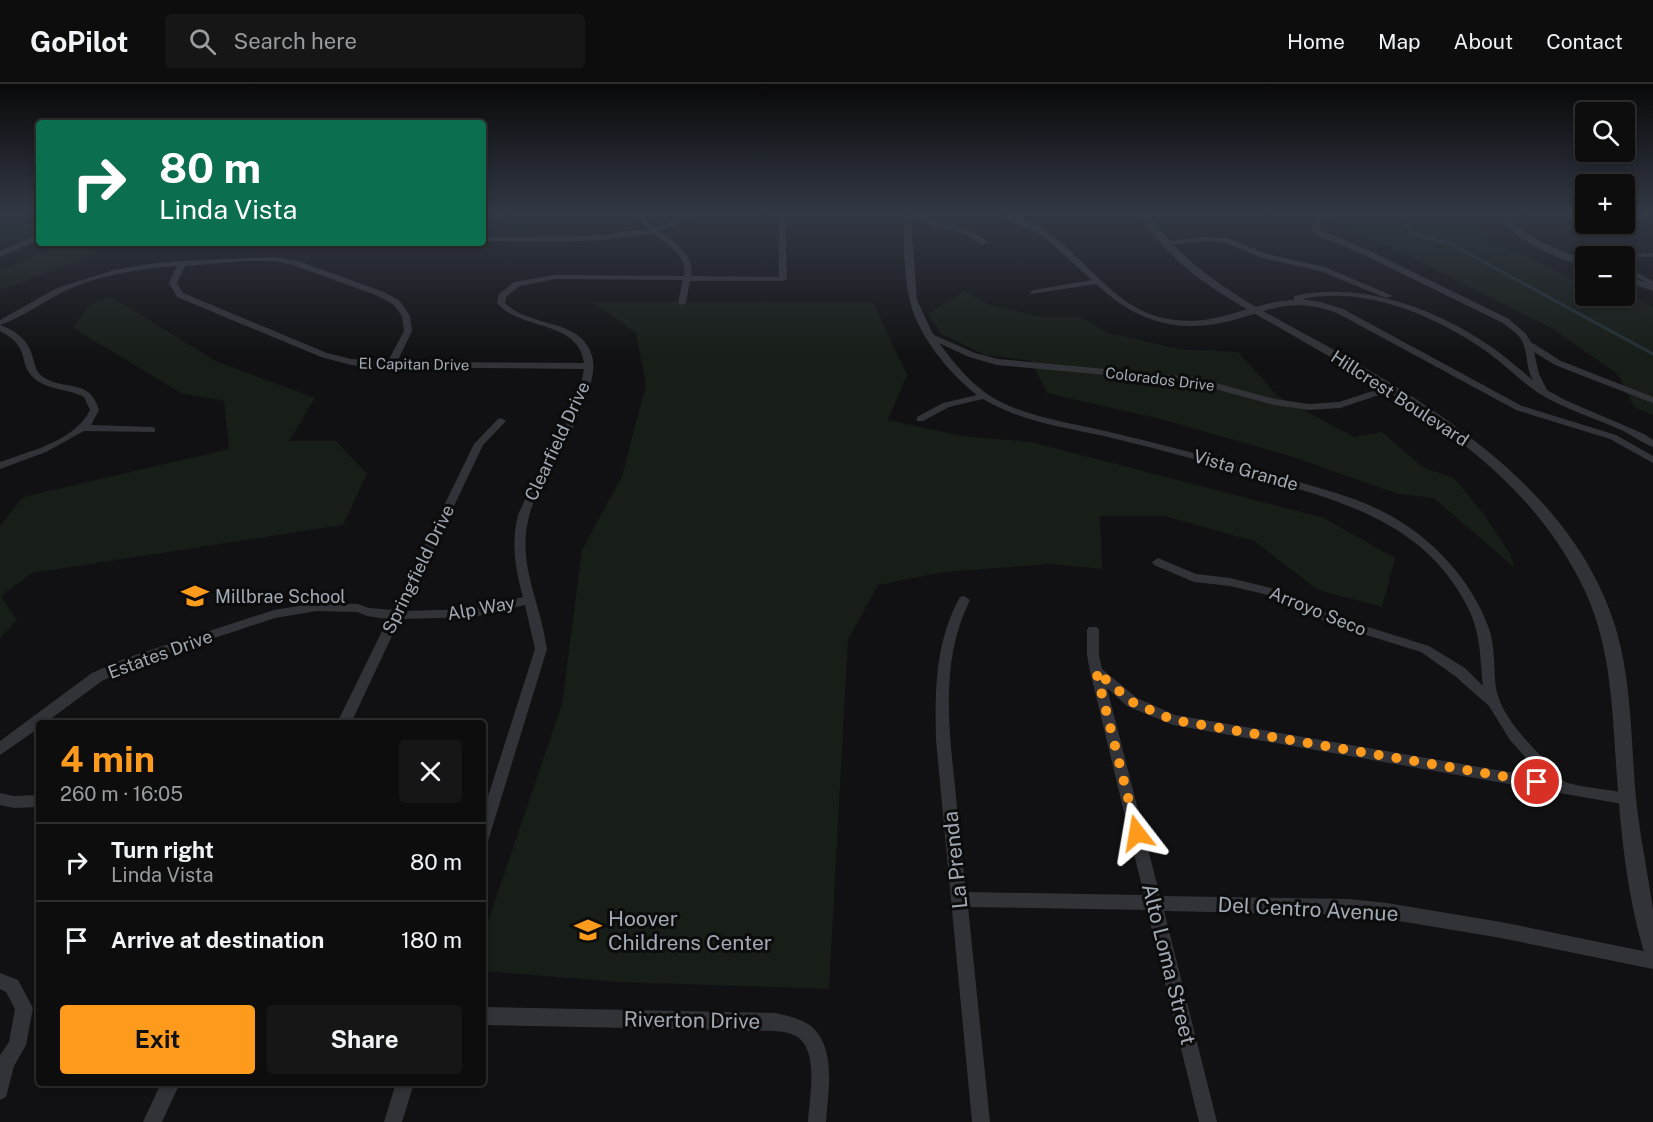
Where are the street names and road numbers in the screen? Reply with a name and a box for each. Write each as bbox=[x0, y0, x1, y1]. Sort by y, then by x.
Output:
street label: Hillcrest Boulevard bbox=[1327, 346, 1473, 450]
street label: El Capitan Drive bbox=[358, 355, 470, 373]
street label: Colorados Drive bbox=[1104, 364, 1216, 394]
street label: Clearfield Drive bbox=[520, 378, 594, 504]
street label: Vista Grande bbox=[1191, 445, 1301, 495]
street label: Springfield Drive bbox=[378, 501, 458, 637]
street label: Arroyo Seco bbox=[1266, 582, 1370, 640]
street label: Alp Way bbox=[446, 592, 517, 624]
street label: Estates Drive bbox=[105, 625, 215, 683]
street label: La Prenda bbox=[937, 810, 973, 910]
street label: Alto Loma Street bbox=[1137, 881, 1201, 1047]
street label: Del Centro Avenue bbox=[1217, 892, 1399, 926]
street label: Riverton Drive bbox=[623, 1006, 761, 1034]

